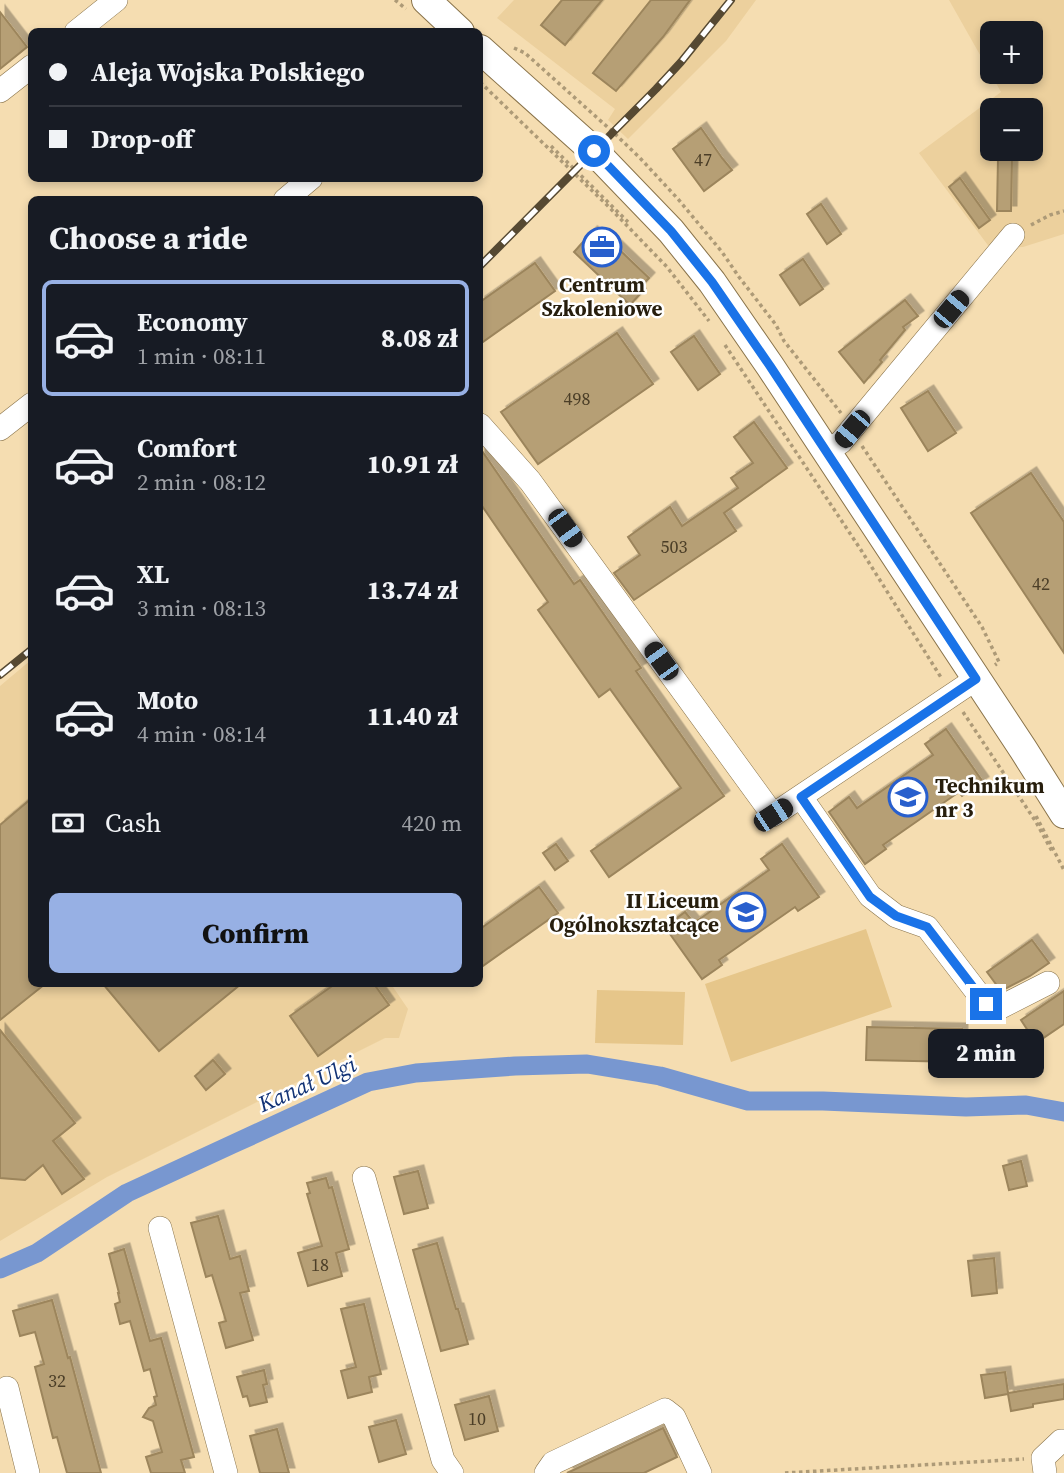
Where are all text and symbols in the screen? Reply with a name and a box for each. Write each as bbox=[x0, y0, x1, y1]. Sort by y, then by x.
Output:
map controls bbox=[980, 21, 1043, 161]
button: + bbox=[980, 21, 1043, 84]
text: Aleja Wojska Polskiego bbox=[91, 54, 365, 90]
button: − bbox=[980, 98, 1043, 161]
text: Drop-off bbox=[91, 121, 193, 157]
route start bbox=[578, 135, 610, 167]
house number: 47 bbox=[694, 147, 712, 172]
text: Choose a ride bbox=[49, 216, 248, 260]
office icon: Centrum Szkoleniowe bbox=[581, 226, 623, 268]
place label: Centrum Szkoleniowe bbox=[542, 270, 663, 323]
car bbox=[930, 286, 973, 332]
text: Economy bbox=[137, 304, 248, 340]
icon: car bbox=[53, 307, 116, 370]
text: 8.08 zł bbox=[381, 320, 458, 356]
text: 1 min · 08:11 bbox=[137, 340, 266, 372]
house number: 498 bbox=[564, 386, 591, 411]
car bbox=[831, 406, 874, 452]
text: Comfort bbox=[137, 430, 237, 466]
icon: car bbox=[53, 433, 116, 496]
text: 10.91 zł bbox=[367, 446, 458, 482]
text: 2 min · 08:12 bbox=[137, 466, 266, 498]
car bbox=[545, 505, 586, 551]
house number: 503 bbox=[661, 534, 688, 559]
text: XL bbox=[137, 556, 169, 592]
icon: car bbox=[53, 559, 116, 622]
house number: 42 bbox=[1032, 571, 1050, 596]
text: 13.74 zł bbox=[367, 572, 458, 608]
text: 3 min · 08:13 bbox=[137, 592, 266, 624]
car bbox=[641, 638, 682, 684]
text: Moto bbox=[137, 682, 198, 718]
icon: car bbox=[53, 685, 116, 748]
text: 11.40 zł bbox=[367, 698, 458, 734]
text: 4 min · 08:14 bbox=[137, 718, 266, 750]
place label: Technikum nr 3 bbox=[935, 771, 1044, 824]
school or university icon: Technikum nr 3 bbox=[887, 776, 929, 818]
car bbox=[750, 795, 797, 835]
icon: cash bbox=[49, 804, 87, 842]
text: Cash bbox=[105, 805, 161, 841]
text: 420 m bbox=[401, 807, 462, 839]
place label: II Liceum Ogólnokształcące bbox=[549, 886, 719, 939]
school or university icon: II Liceum Ogólnokształcące bbox=[725, 891, 767, 933]
button: Confirm bbox=[49, 893, 462, 973]
route end bbox=[970, 988, 1002, 1020]
callout: 2 min bbox=[928, 1028, 1044, 1078]
text: 2 min bbox=[956, 1037, 1016, 1069]
water label: Kanał Ulgi bbox=[252, 1048, 361, 1120]
house number: 18 bbox=[311, 1252, 329, 1277]
house number: 32 bbox=[48, 1368, 66, 1393]
house number: 10 bbox=[468, 1406, 486, 1431]

